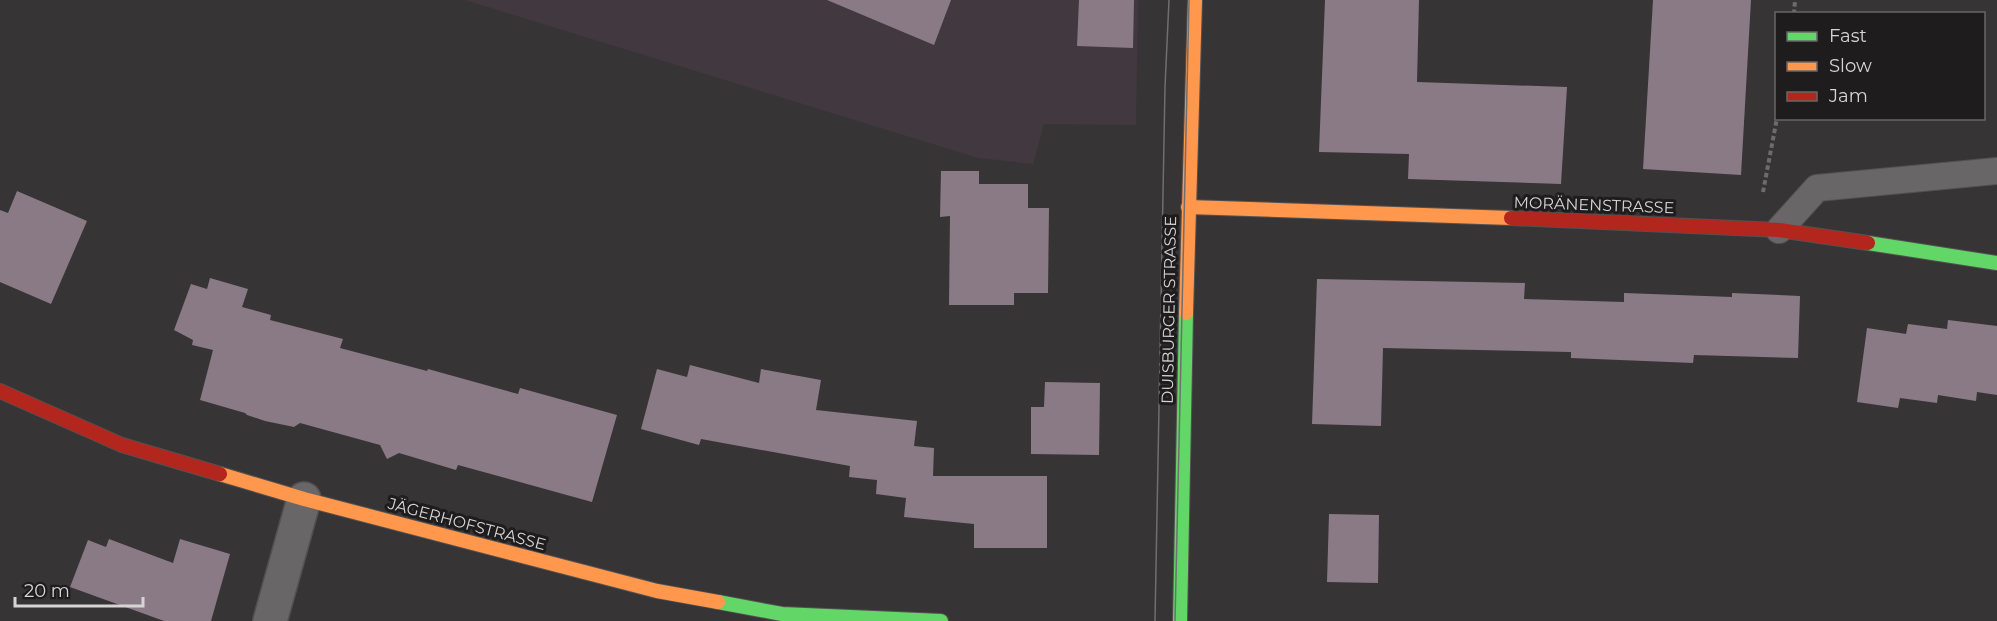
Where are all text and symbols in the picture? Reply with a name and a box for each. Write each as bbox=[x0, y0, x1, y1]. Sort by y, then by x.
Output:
legend bbox=[1775, 12, 1985, 120]
text: Fast bbox=[1829, 25, 1867, 47]
text: Slow bbox=[1829, 55, 1872, 77]
text: Jam bbox=[1828, 85, 1868, 107]
street label: MORÄNENSTRASSE bbox=[1513, 192, 1675, 217]
street label: DUISBURGER STRASSE bbox=[1158, 216, 1180, 404]
street label: JÄGERHOFSTRASSE bbox=[385, 493, 548, 554]
scale bar bbox=[15, 570, 142, 608]
text: 20 m bbox=[24, 580, 70, 602]

